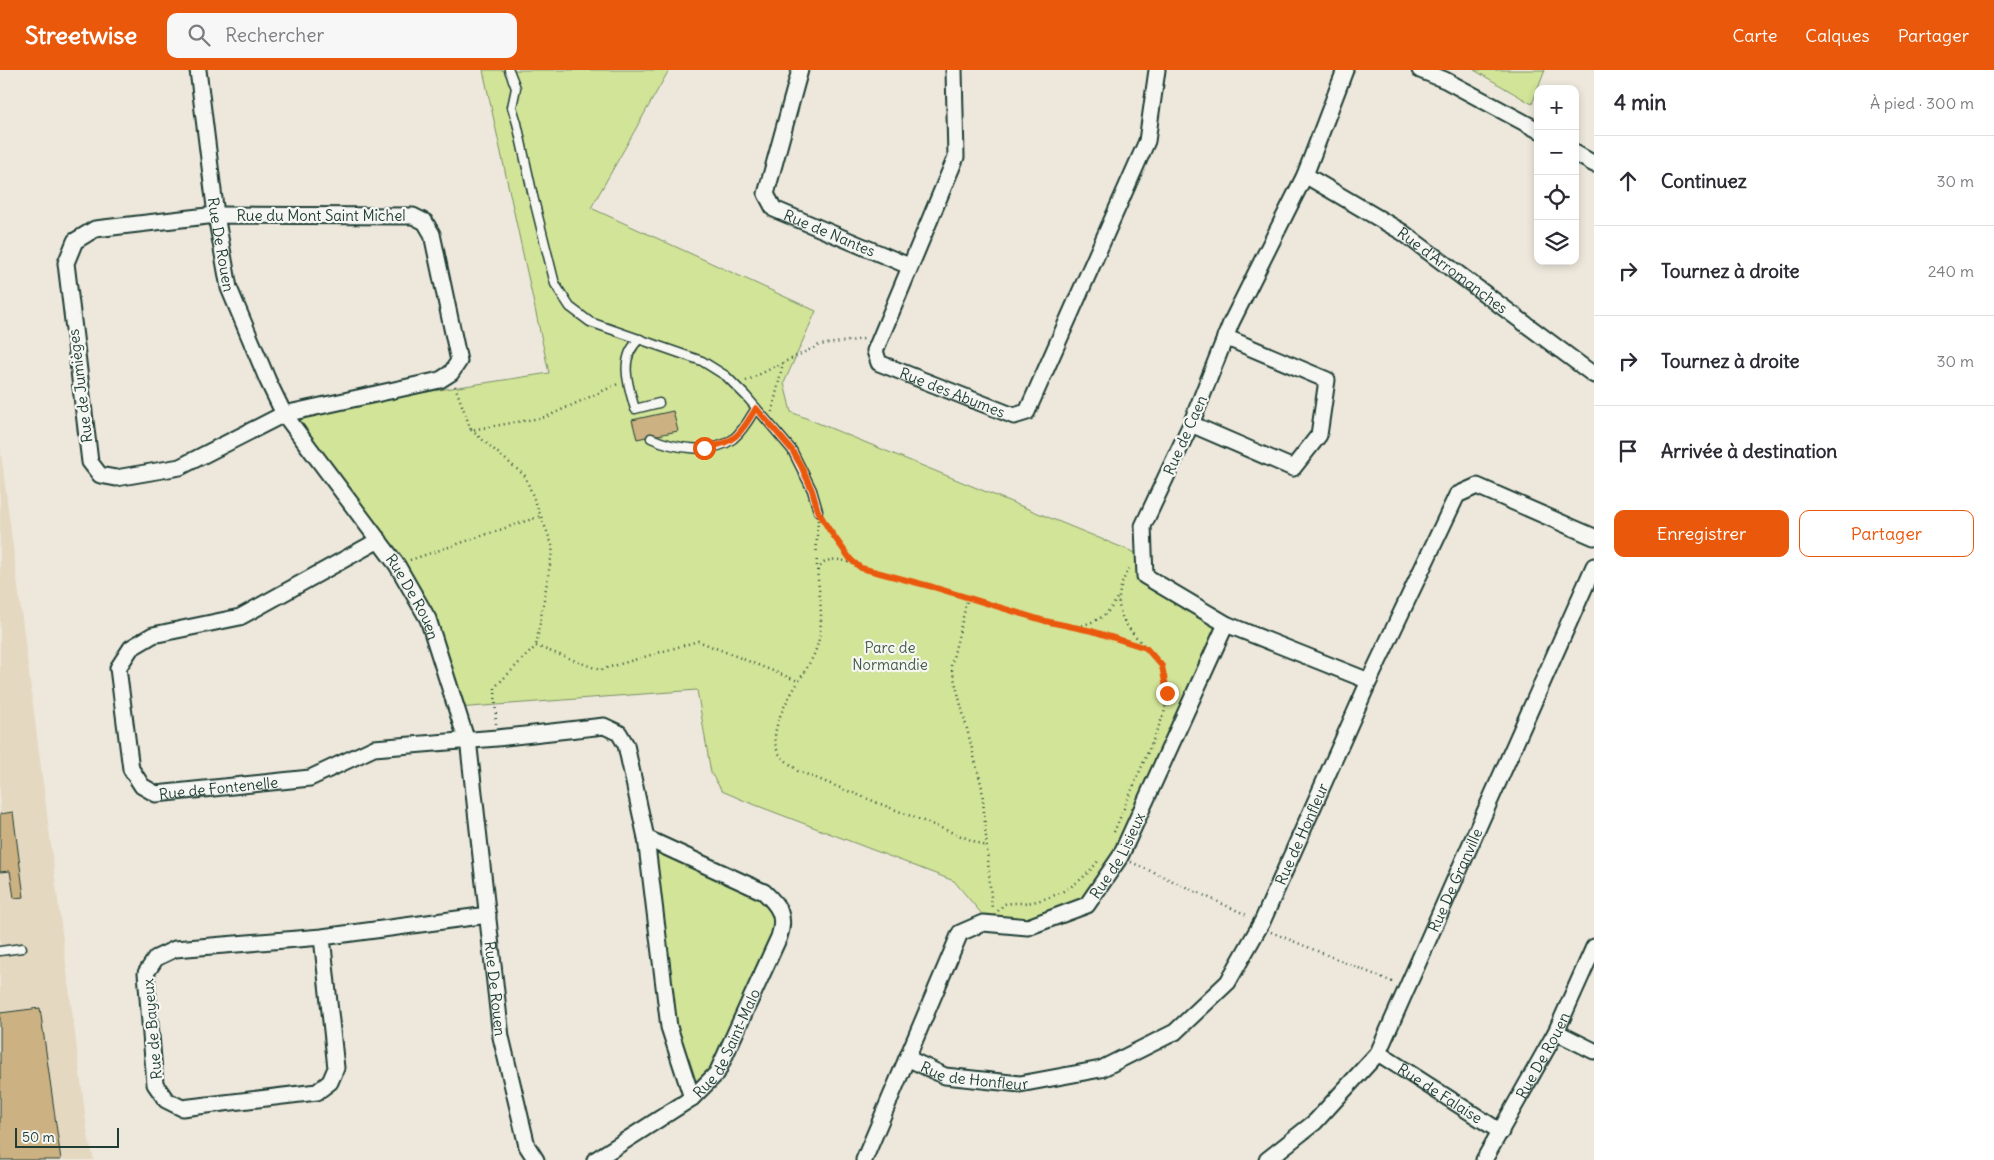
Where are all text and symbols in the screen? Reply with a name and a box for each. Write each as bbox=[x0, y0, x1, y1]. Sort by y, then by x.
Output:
search box bbox=[167, 13, 517, 58]
text: Streetwise bbox=[25, 20, 137, 50]
icon: search bbox=[185, 21, 213, 49]
text: Rechercher bbox=[225, 23, 324, 47]
text: Carte bbox=[1732, 24, 1777, 47]
text: Calques bbox=[1805, 24, 1870, 47]
text: Partager bbox=[1898, 24, 1969, 47]
map controls bbox=[1534, 85, 1579, 265]
button: + bbox=[1534, 85, 1579, 130]
text: 4 min bbox=[1614, 89, 1666, 116]
text: À pied · 300 m bbox=[1870, 93, 1974, 113]
button: − bbox=[1534, 130, 1579, 175]
icon: ahead bbox=[1614, 167, 1642, 195]
text: Continuez bbox=[1661, 169, 1747, 193]
text: 30 m bbox=[1937, 171, 1974, 191]
button: locate bbox=[1534, 175, 1579, 220]
street label: Rue De Rouen bbox=[204, 196, 239, 293]
street label: Rue de Nantes bbox=[781, 205, 878, 260]
street label: Rue du Mont Saint Michel bbox=[236, 206, 406, 225]
button: layers bbox=[1534, 220, 1579, 265]
street label: Rue d'Arromanches bbox=[1394, 223, 1512, 317]
icon: right bbox=[1614, 257, 1642, 285]
text: Tournez à droite bbox=[1661, 259, 1800, 283]
text: 240 m bbox=[1928, 261, 1974, 281]
street label: Rue de Jumièges bbox=[64, 328, 96, 444]
icon: right bbox=[1614, 347, 1642, 375]
text: Tournez à droite bbox=[1661, 349, 1800, 373]
text: 30 m bbox=[1937, 351, 1974, 371]
street label: Rue des Abymes bbox=[897, 363, 1008, 421]
street label: Rue de Caen bbox=[1159, 392, 1211, 478]
route start bbox=[693, 437, 716, 460]
icon: arrive bbox=[1614, 437, 1642, 465]
text: Arrivée à destination bbox=[1661, 439, 1837, 463]
button: Enregistrer bbox=[1614, 510, 1789, 557]
button: Partager bbox=[1799, 510, 1974, 557]
street label: Rue De Rouen bbox=[382, 550, 444, 642]
park label: Parc de Normandie bbox=[852, 638, 928, 674]
route end bbox=[1156, 682, 1179, 705]
street label: Rue de Fontenelle bbox=[158, 772, 279, 803]
street label: Rue de Honfleur bbox=[1270, 780, 1332, 888]
street label: Rue de Lisieux bbox=[1085, 809, 1149, 902]
street label: Rue De Granville bbox=[1423, 825, 1486, 935]
street label: Rue De Rouen bbox=[481, 940, 510, 1037]
street label: Rue de Bayeux bbox=[138, 977, 166, 1080]
street label: Rue de Saint-Malo bbox=[688, 985, 764, 1102]
street label: Rue De Rouen bbox=[1511, 1009, 1573, 1102]
street label: Rue de Honfleur bbox=[918, 1056, 1030, 1094]
street label: Rue de Falaise bbox=[1394, 1059, 1486, 1127]
scale bar bbox=[15, 1125, 119, 1148]
text: 50 m bbox=[22, 1128, 55, 1146]

